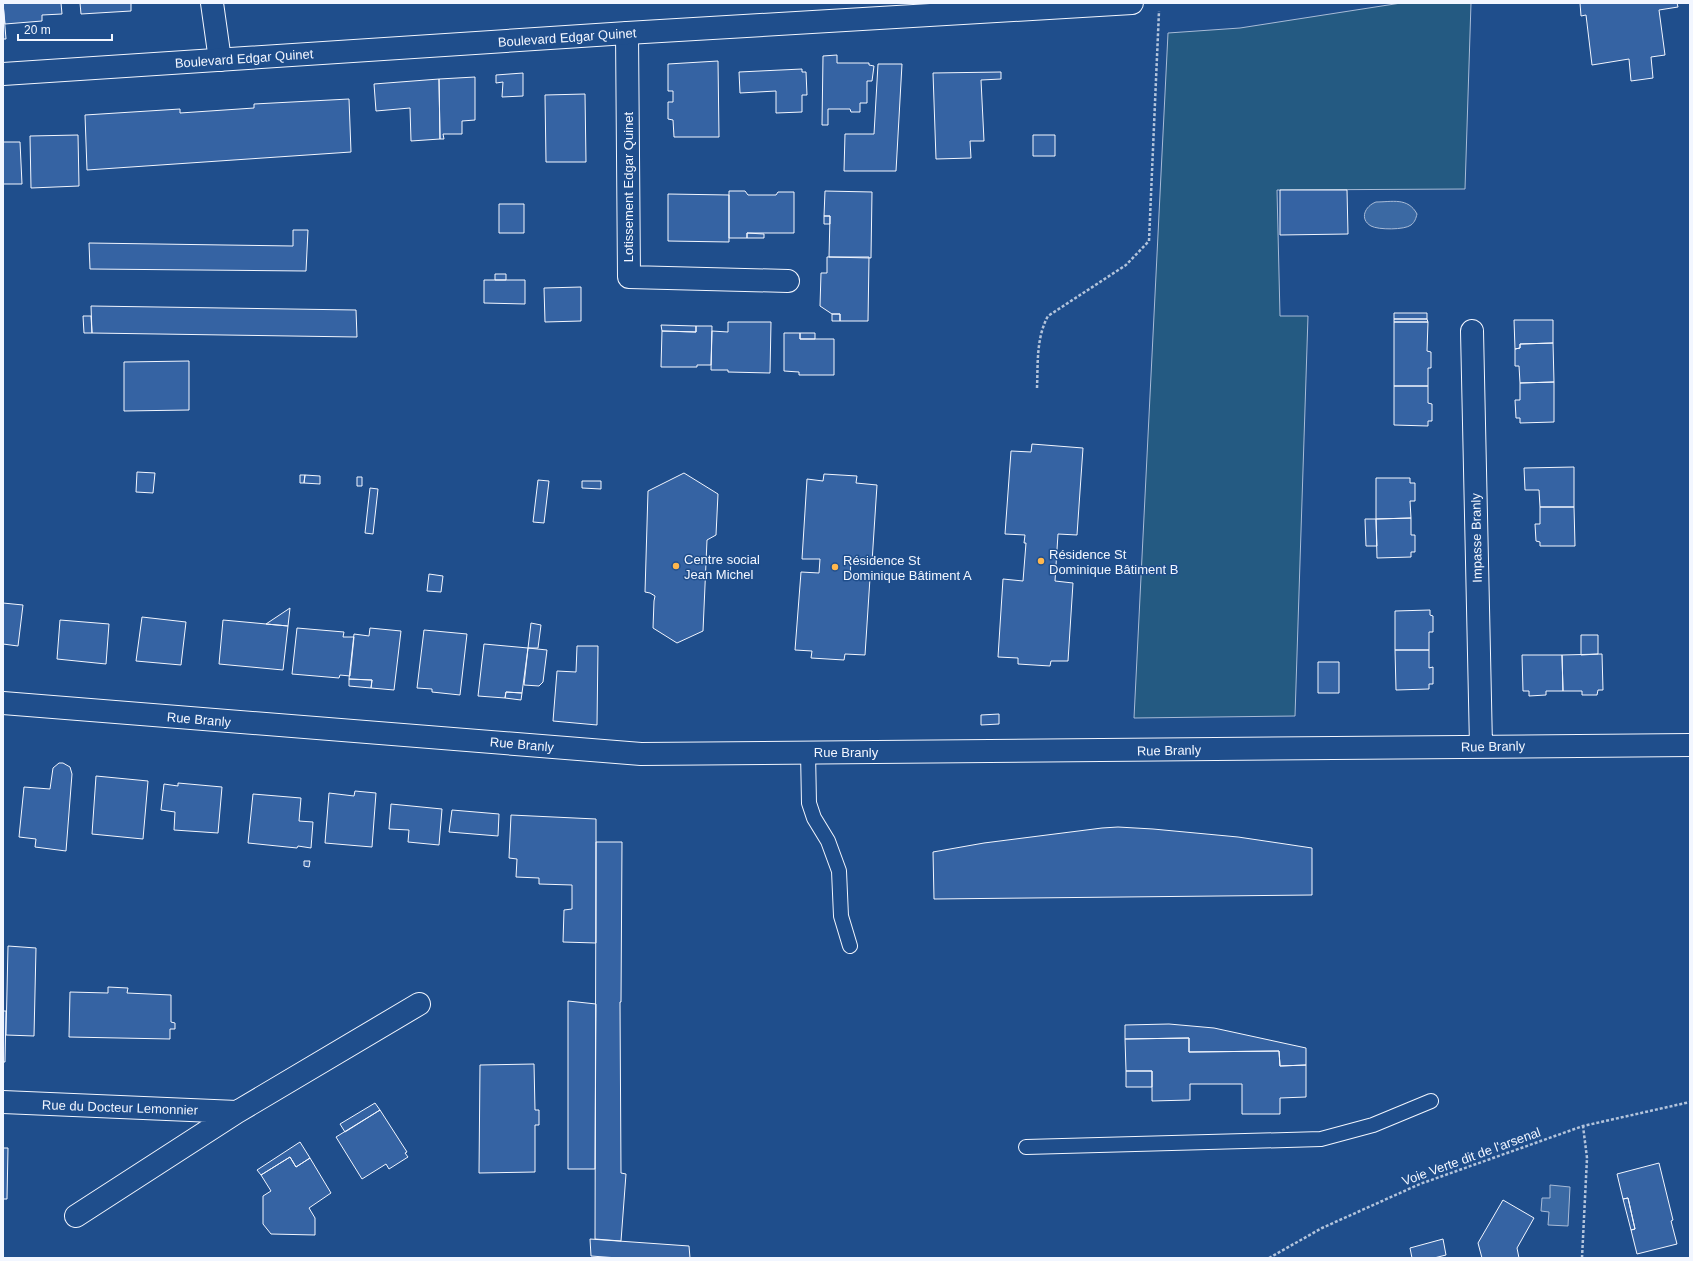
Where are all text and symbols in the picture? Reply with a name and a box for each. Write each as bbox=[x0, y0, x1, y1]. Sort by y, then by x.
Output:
scale bar bbox=[18, 16, 112, 42]
text: 20 m bbox=[24, 23, 51, 37]
street label: Boulevard Edgar Quinet bbox=[497, 25, 637, 50]
street label: Boulevard Edgar Quinet bbox=[174, 46, 314, 71]
street label: Lotissement Edgar Quinet bbox=[621, 111, 636, 262]
street label: Impasse Branly bbox=[1468, 493, 1485, 583]
place label: Résidence St Dominique Bâtiment B bbox=[1049, 547, 1178, 577]
place label: Centre social Jean Michel bbox=[684, 552, 760, 582]
place label: Résidence St Dominique Bâtiment A bbox=[843, 553, 972, 583]
marker: Résidence St Dominique Bâtiment B bbox=[1036, 556, 1046, 566]
marker: Centre social Jean Michel bbox=[671, 561, 681, 571]
marker: Résidence St Dominique Bâtiment A bbox=[830, 562, 840, 572]
street label: Rue Branly bbox=[166, 709, 232, 730]
street label: Rue Branly bbox=[489, 734, 555, 755]
street label: Rue Branly bbox=[1461, 738, 1526, 755]
street label: Rue Branly bbox=[1137, 742, 1202, 759]
street label: Rue Branly bbox=[814, 745, 879, 760]
street label: Rue du Docteur Lemonnier bbox=[42, 1097, 199, 1118]
street label: Voie Verte dit de l'arsenal bbox=[1400, 1124, 1543, 1189]

